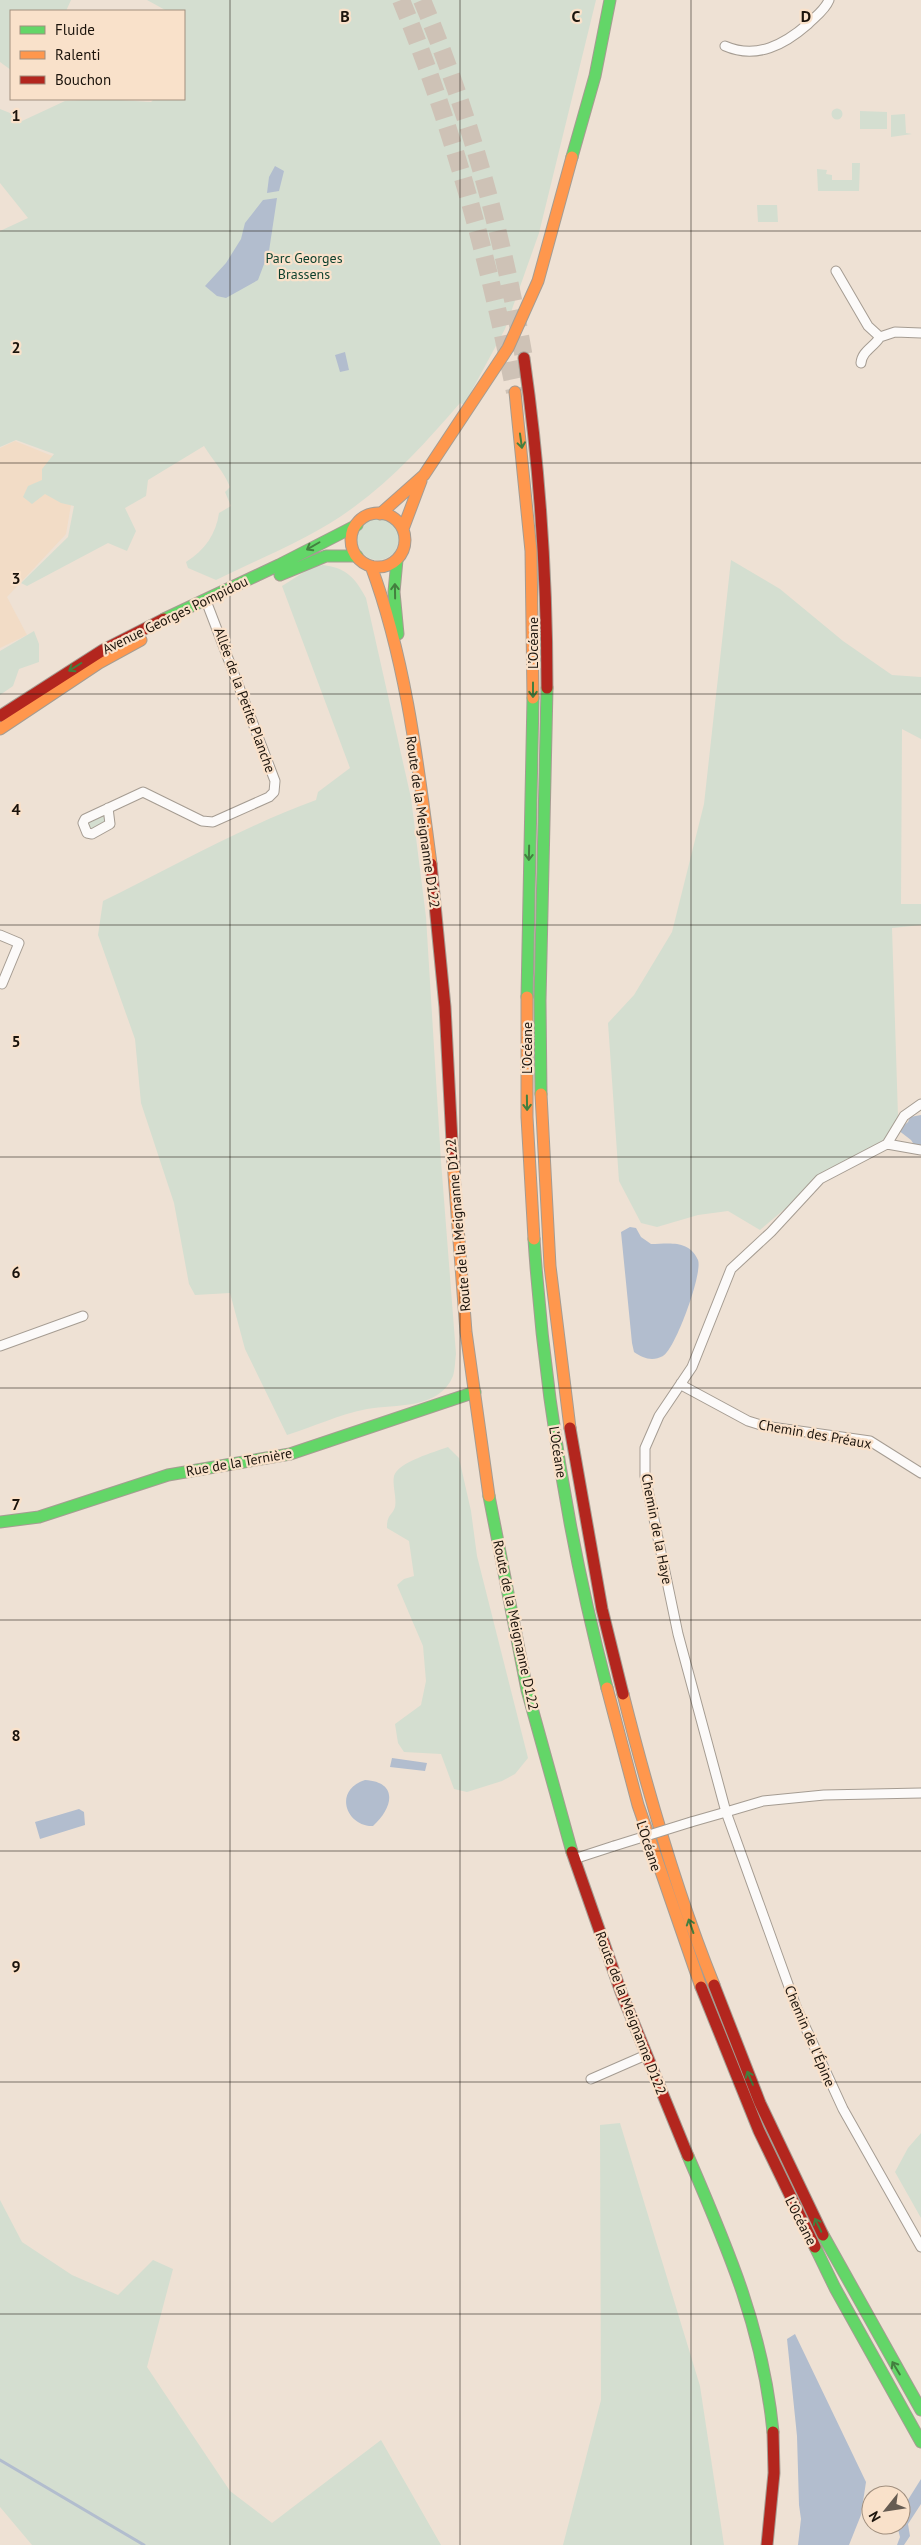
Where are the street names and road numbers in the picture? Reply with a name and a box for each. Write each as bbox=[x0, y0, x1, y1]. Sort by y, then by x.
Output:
street label: Avenue Georges Pompidou bbox=[99, 572, 251, 658]
street label: L’Océane bbox=[524, 617, 542, 669]
street label: Allée de la Petite Planche bbox=[210, 625, 280, 775]
street label: Route de la Meignanne D122 bbox=[402, 735, 444, 909]
street label: L’Océane bbox=[518, 1022, 536, 1074]
street label: Route de la Meignanne D122 bbox=[441, 1138, 475, 1312]
street label: Chemin des Préaux bbox=[757, 1415, 873, 1453]
street label: L’Océane bbox=[545, 1425, 571, 1479]
street label: Rue de la Ternière bbox=[184, 1444, 294, 1480]
street label: Chemin de la Haye bbox=[637, 1472, 677, 1586]
street label: Route de la Meignanne D122 bbox=[489, 1538, 543, 1712]
street label: L’Océane bbox=[632, 1818, 666, 1874]
street label: Route de la Meignanne D122 bbox=[591, 1929, 671, 2097]
street label: Chemin de l'Épine bbox=[781, 1983, 839, 2089]
street label: L’Océane bbox=[781, 2194, 821, 2248]

